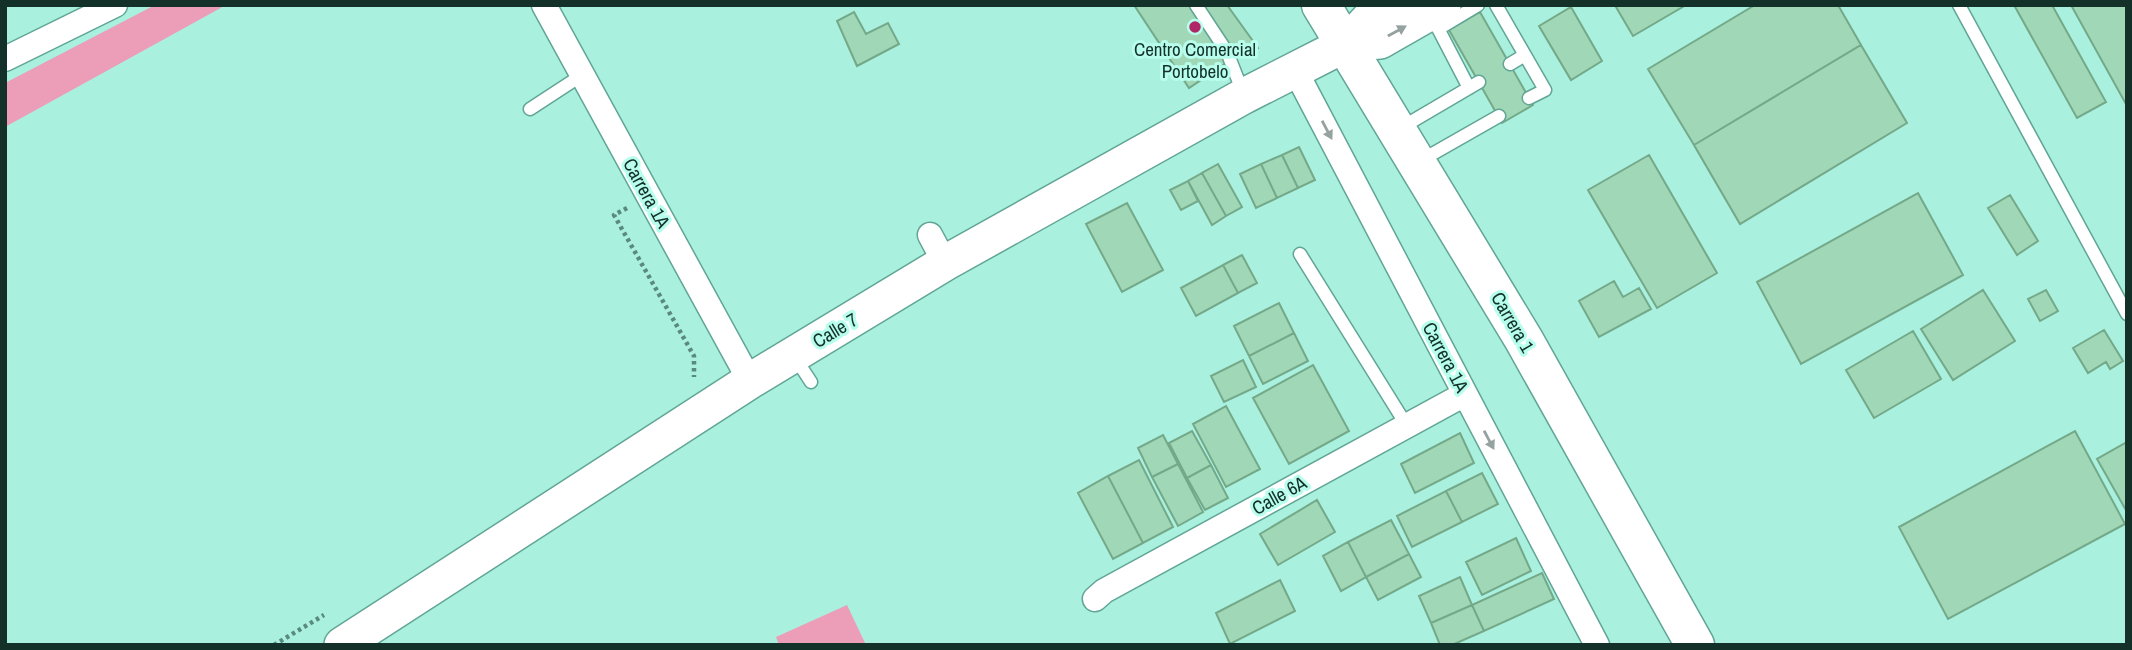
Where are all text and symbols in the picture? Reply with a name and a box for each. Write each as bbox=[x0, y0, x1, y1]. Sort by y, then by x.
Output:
marker: Centro Comercial Portobelo bbox=[1187, 19, 1203, 35]
one-way arrow bbox=[1387, 25, 1407, 37]
place label: Centro Comercial Portobelo bbox=[1134, 36, 1256, 84]
one-way arrow bbox=[1321, 120, 1332, 140]
street label: Carrera 1A bbox=[617, 153, 677, 233]
street label: Carrera 1 bbox=[1485, 287, 1541, 357]
street label: Calle 7 bbox=[808, 306, 863, 354]
street label: Carrera 1A bbox=[1417, 317, 1476, 397]
one-way arrow bbox=[1484, 430, 1495, 450]
street label: Calle 6A bbox=[1247, 469, 1312, 521]

